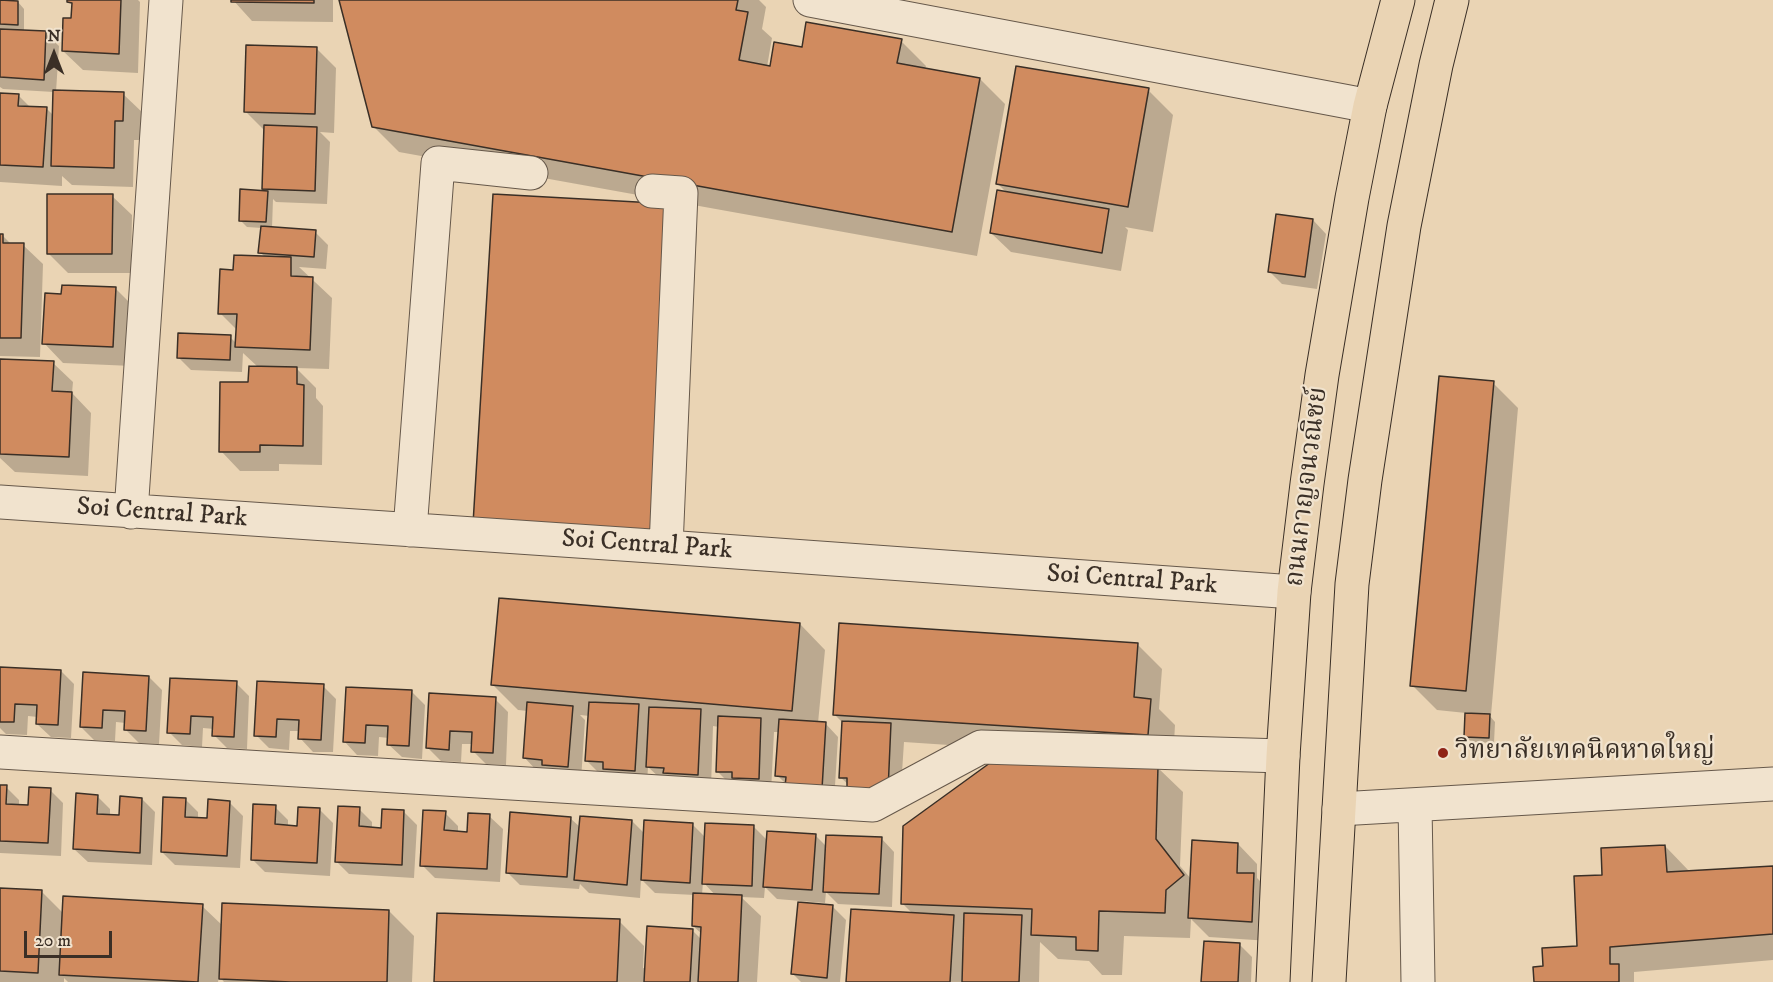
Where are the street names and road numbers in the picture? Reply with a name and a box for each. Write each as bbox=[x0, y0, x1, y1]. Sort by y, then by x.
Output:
street label: ถนนกาญจนวณิชย์ bbox=[1280, 386, 1336, 588]
street label: Soi Central Park bbox=[76, 492, 248, 536]
street label: Soi Central Park bbox=[561, 524, 733, 568]
street label: Soi Central Park bbox=[1046, 559, 1218, 603]

